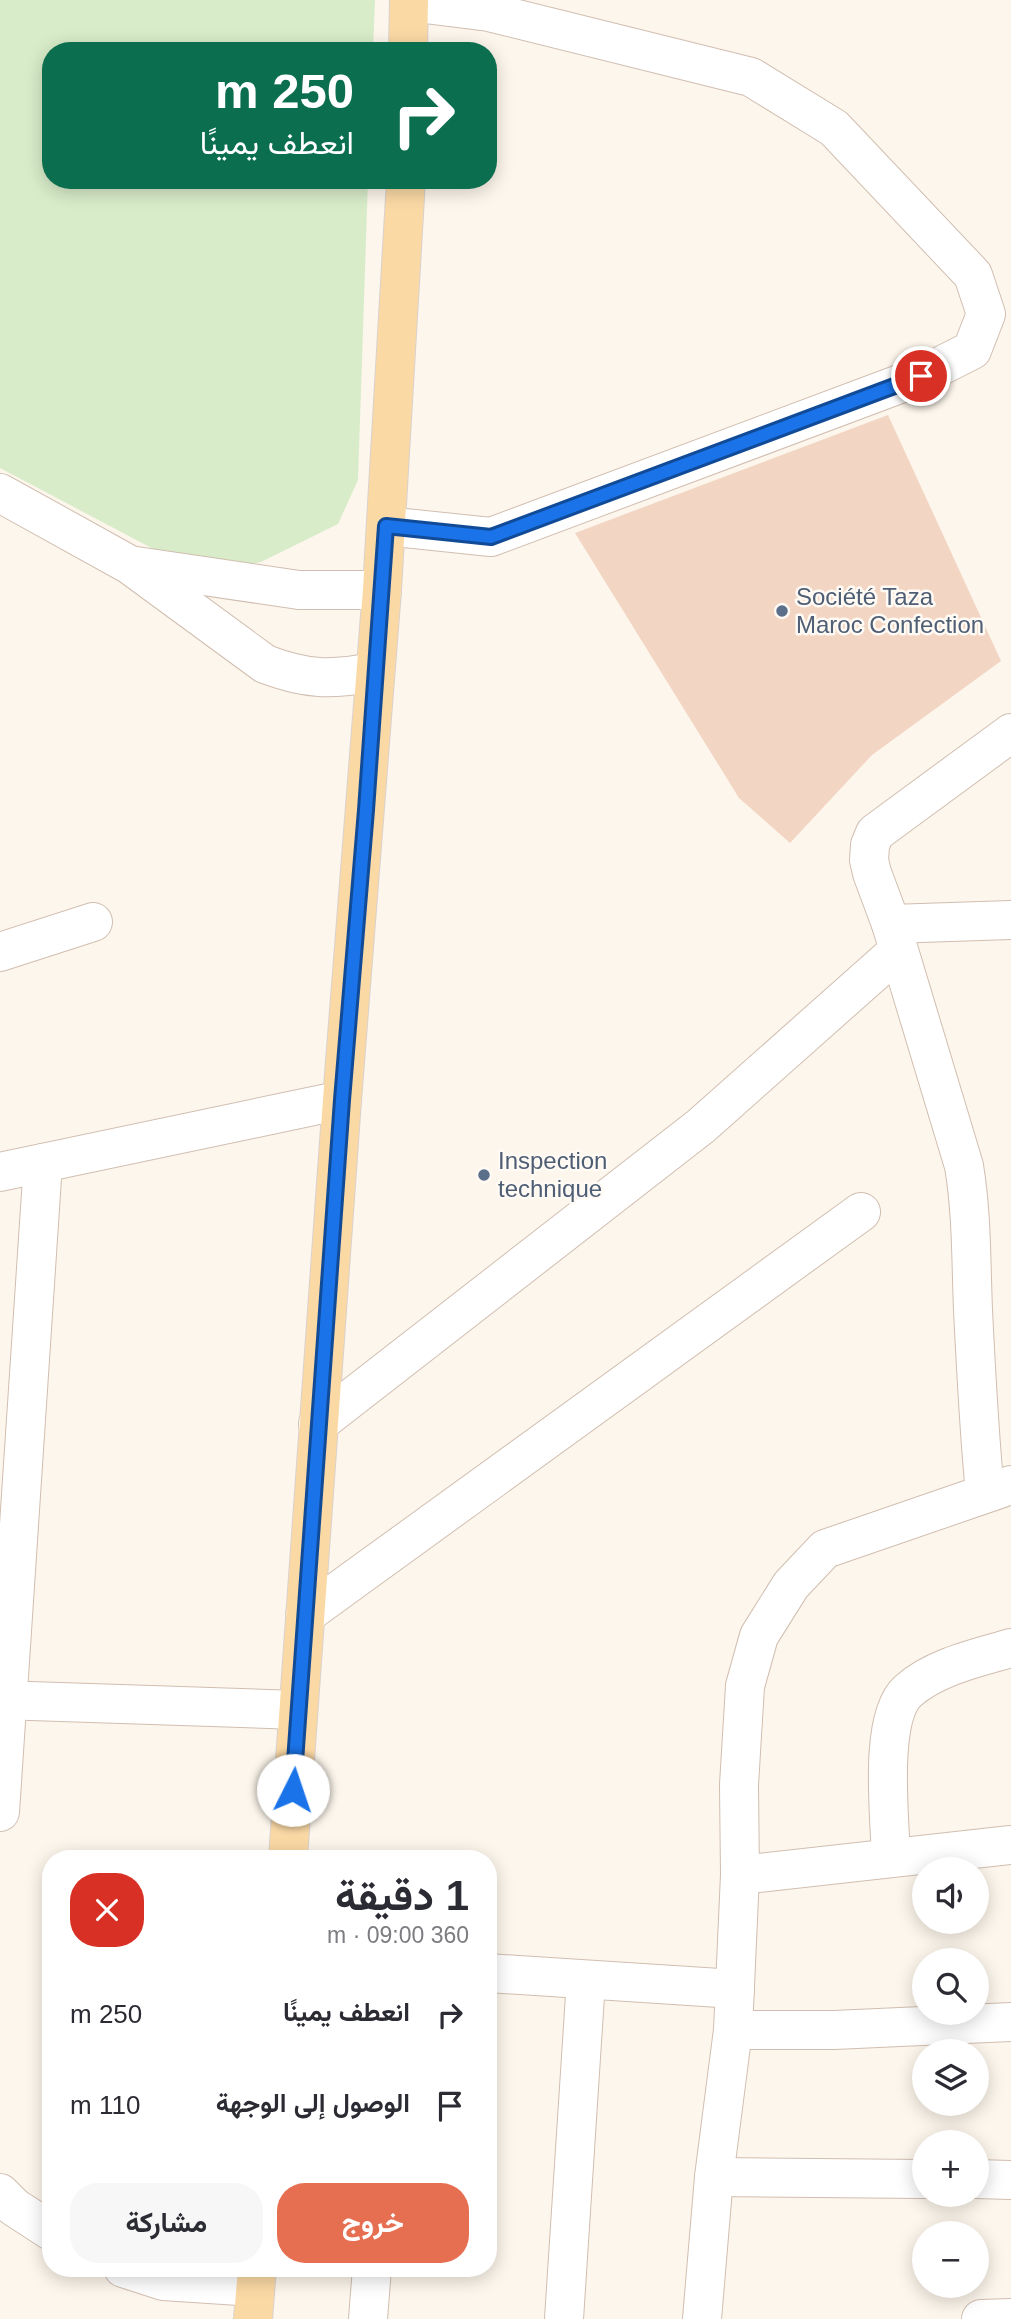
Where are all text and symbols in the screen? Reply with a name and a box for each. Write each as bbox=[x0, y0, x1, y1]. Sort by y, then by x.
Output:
text: 250 m bbox=[215, 64, 354, 118]
icon: right bbox=[378, 70, 469, 161]
text: انعطف يمينًا bbox=[200, 125, 354, 161]
pin bbox=[891, 346, 951, 406]
icon: arrive bbox=[902, 357, 940, 395]
place label: Société Taza Maroc Confection bbox=[796, 583, 984, 638]
marker: Société Taza Maroc Confection bbox=[774, 603, 790, 619]
place label: Inspection technique bbox=[498, 1147, 607, 1202]
marker: Inspection technique bbox=[476, 1167, 492, 1183]
position arrow bbox=[256, 1753, 330, 1827]
map controls bbox=[912, 1857, 989, 2298]
button: sound bbox=[912, 1857, 989, 1934]
text: 1 دقيقة bbox=[335, 1872, 469, 1919]
button: close bbox=[70, 1873, 144, 1947]
text: 360 m · 09:00 bbox=[327, 1922, 469, 1948]
button: search bbox=[912, 1948, 989, 2025]
icon: right bbox=[431, 1996, 469, 2034]
text: انعطف يمينًا bbox=[283, 1997, 410, 2027]
text: 250 m bbox=[70, 1999, 142, 2029]
button: layers bbox=[912, 2039, 989, 2116]
icon: arrive bbox=[431, 2087, 469, 2125]
text: الوصول إلى الوجهة bbox=[216, 2088, 410, 2118]
text: 110 m bbox=[70, 2090, 140, 2120]
button: + bbox=[912, 2130, 989, 2207]
button: مشاركة bbox=[70, 2183, 263, 2263]
button: خروج bbox=[277, 2183, 469, 2263]
button: − bbox=[912, 2221, 989, 2298]

